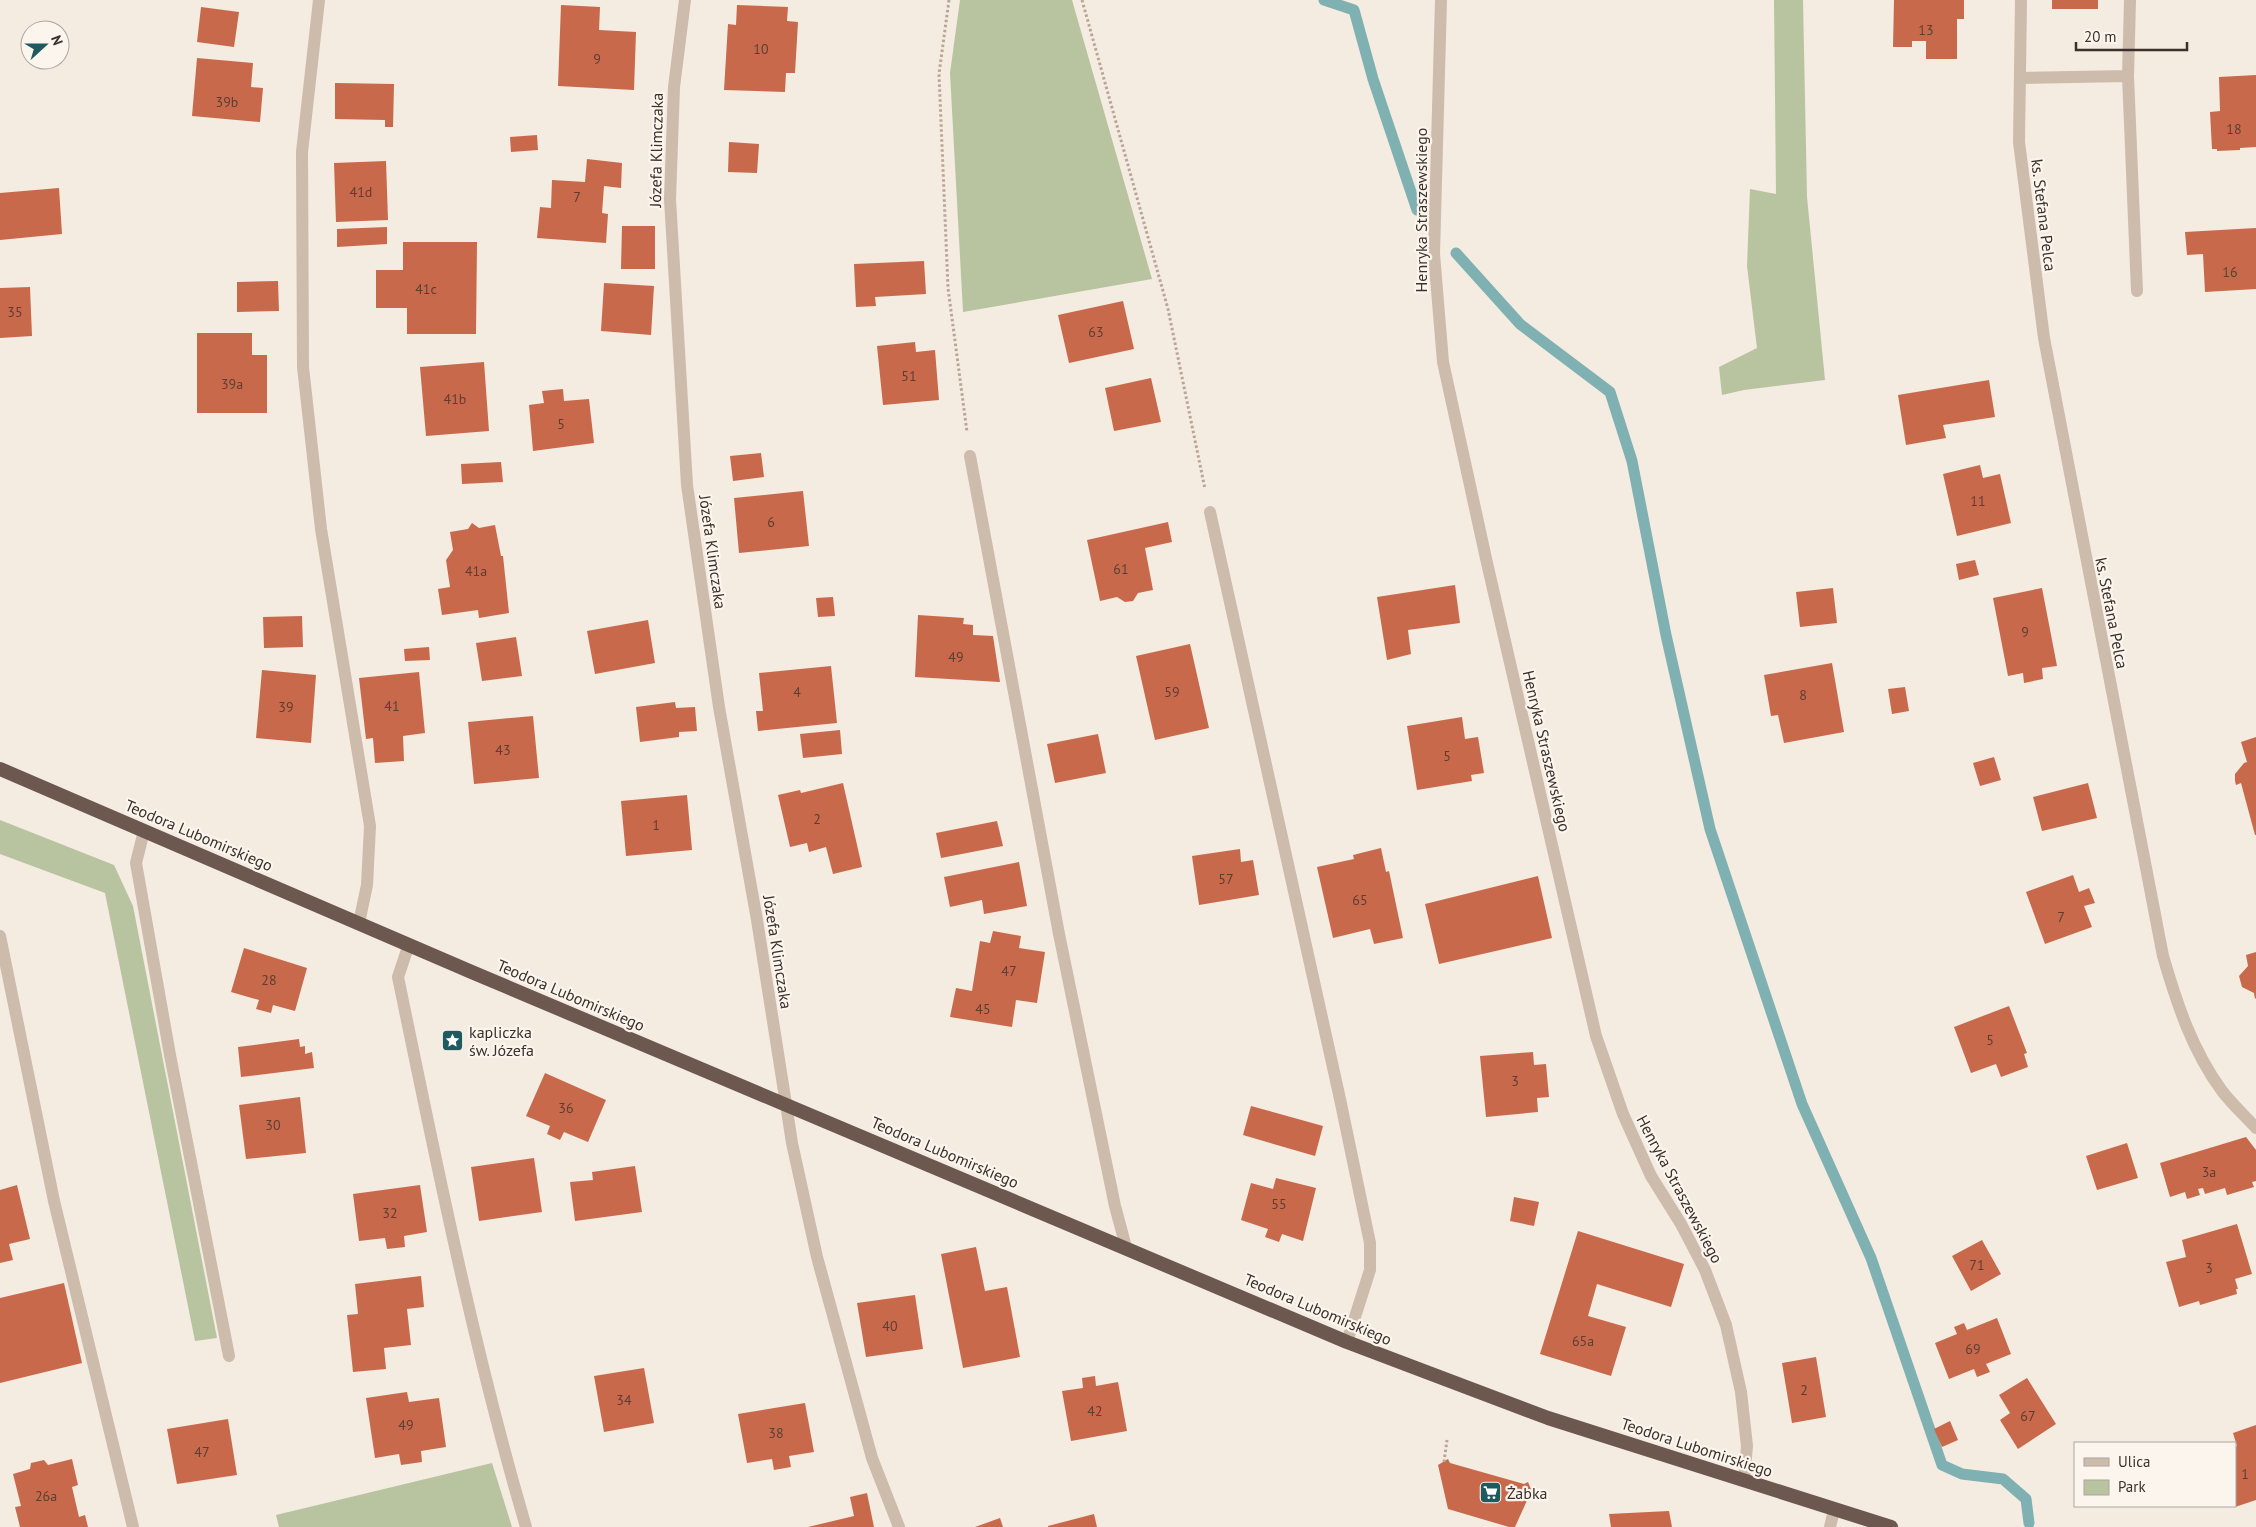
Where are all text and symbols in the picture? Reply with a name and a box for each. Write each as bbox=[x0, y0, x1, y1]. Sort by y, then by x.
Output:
north arrow bbox=[20, 20, 70, 70]
scale bar bbox=[2076, 20, 2187, 52]
house number: 13 bbox=[1918, 21, 1934, 39]
text: 20 m bbox=[2084, 27, 2117, 46]
text: N bbox=[47, 33, 67, 48]
house number: 10 bbox=[753, 40, 769, 58]
house number: 9 bbox=[593, 50, 601, 68]
street label: Józefa Klimczaka bbox=[645, 92, 667, 209]
house number: 39b bbox=[216, 93, 238, 111]
house number: 18 bbox=[2226, 120, 2242, 138]
street label: Henryka Straszewskiego bbox=[1411, 128, 1431, 292]
street label: ks. Stefana Pelca bbox=[2027, 158, 2061, 272]
house number: 41d bbox=[350, 183, 372, 201]
house number: 7 bbox=[573, 188, 581, 206]
house number: 16 bbox=[2222, 263, 2238, 281]
house number: 41c bbox=[415, 280, 437, 298]
house number: 35 bbox=[7, 303, 23, 321]
house number: 63 bbox=[1088, 323, 1104, 341]
house number: 51 bbox=[901, 367, 917, 385]
house number: 39a bbox=[221, 375, 243, 393]
house number: 41b bbox=[444, 390, 466, 408]
house number: 5 bbox=[557, 415, 565, 433]
house number: 11 bbox=[1970, 492, 1986, 510]
street label: Józefa Klimczaka bbox=[695, 493, 731, 610]
house number: 6 bbox=[767, 513, 775, 531]
street label: ks. Stefana Pelca bbox=[2091, 556, 2133, 670]
house number: 61 bbox=[1113, 560, 1129, 578]
house number: 41a bbox=[465, 562, 487, 580]
house number: 9 bbox=[2021, 623, 2029, 641]
house number: 49 bbox=[948, 648, 964, 666]
street label: Henryka Straszewskiego bbox=[1519, 668, 1575, 834]
house number: 4 bbox=[793, 683, 801, 701]
house number: 59 bbox=[1164, 683, 1180, 701]
house number: 8 bbox=[1799, 686, 1807, 704]
house number: 41 bbox=[384, 697, 400, 715]
house number: 39 bbox=[278, 698, 294, 716]
house number: 43 bbox=[495, 741, 511, 759]
house number: 5 bbox=[1443, 747, 1451, 765]
street label: Teodora Lubomirskiego bbox=[122, 795, 276, 875]
house number: 2 bbox=[813, 810, 821, 828]
house number: 1 bbox=[652, 816, 660, 834]
house number: 57 bbox=[1218, 870, 1234, 888]
house number: 65 bbox=[1352, 891, 1368, 909]
street label: Józefa Klimczaka bbox=[759, 893, 797, 1010]
house number: 7 bbox=[2057, 908, 2065, 926]
street label: Teodora Lubomirskiego bbox=[494, 955, 648, 1035]
house number: 47 bbox=[1001, 962, 1017, 980]
house number: 28 bbox=[261, 971, 277, 989]
house number: 45 bbox=[975, 1000, 991, 1018]
place label: kapliczka św. Józefa bbox=[469, 1022, 534, 1060]
place icon: kapliczka św. Józefa bbox=[441, 1029, 465, 1053]
house number: 5 bbox=[1986, 1031, 1994, 1049]
house number: 3 bbox=[1511, 1072, 1519, 1090]
house number: 36 bbox=[558, 1099, 574, 1117]
street label: Teodora Lubomirskiego bbox=[868, 1112, 1022, 1192]
street label: Henryka Straszewskiego bbox=[1632, 1112, 1728, 1266]
house number: 30 bbox=[265, 1116, 281, 1134]
house number: 3a bbox=[2202, 1163, 2216, 1181]
house number: 55 bbox=[1271, 1195, 1287, 1213]
house number: 32 bbox=[382, 1204, 398, 1222]
house number: 71 bbox=[1969, 1256, 1985, 1274]
house number: 3 bbox=[2205, 1259, 2213, 1277]
street label: Teodora Lubomirskiego bbox=[1241, 1269, 1395, 1349]
house number: 40 bbox=[882, 1317, 898, 1335]
house number: 65a bbox=[1572, 1332, 1594, 1350]
house number: 69 bbox=[1965, 1340, 1981, 1358]
house number: 2 bbox=[1800, 1381, 1808, 1399]
house number: 34 bbox=[616, 1391, 632, 1409]
house number: 42 bbox=[1087, 1402, 1103, 1420]
house number: 67 bbox=[2020, 1407, 2036, 1425]
street label: Teodora Lubomirskiego bbox=[1619, 1413, 1775, 1481]
house number: 49 bbox=[398, 1416, 414, 1434]
house number: 38 bbox=[768, 1424, 784, 1442]
legend bbox=[2074, 1442, 2236, 1507]
house number: 47 bbox=[194, 1443, 210, 1461]
text: Ulica bbox=[2118, 1452, 2150, 1471]
house number: 1 bbox=[2241, 1465, 2249, 1483]
text: Park bbox=[2118, 1477, 2146, 1496]
supermarket icon: Żabka bbox=[1479, 1481, 1503, 1505]
place label: Żabka bbox=[1507, 1483, 1548, 1503]
house number: 26a bbox=[35, 1487, 57, 1505]

